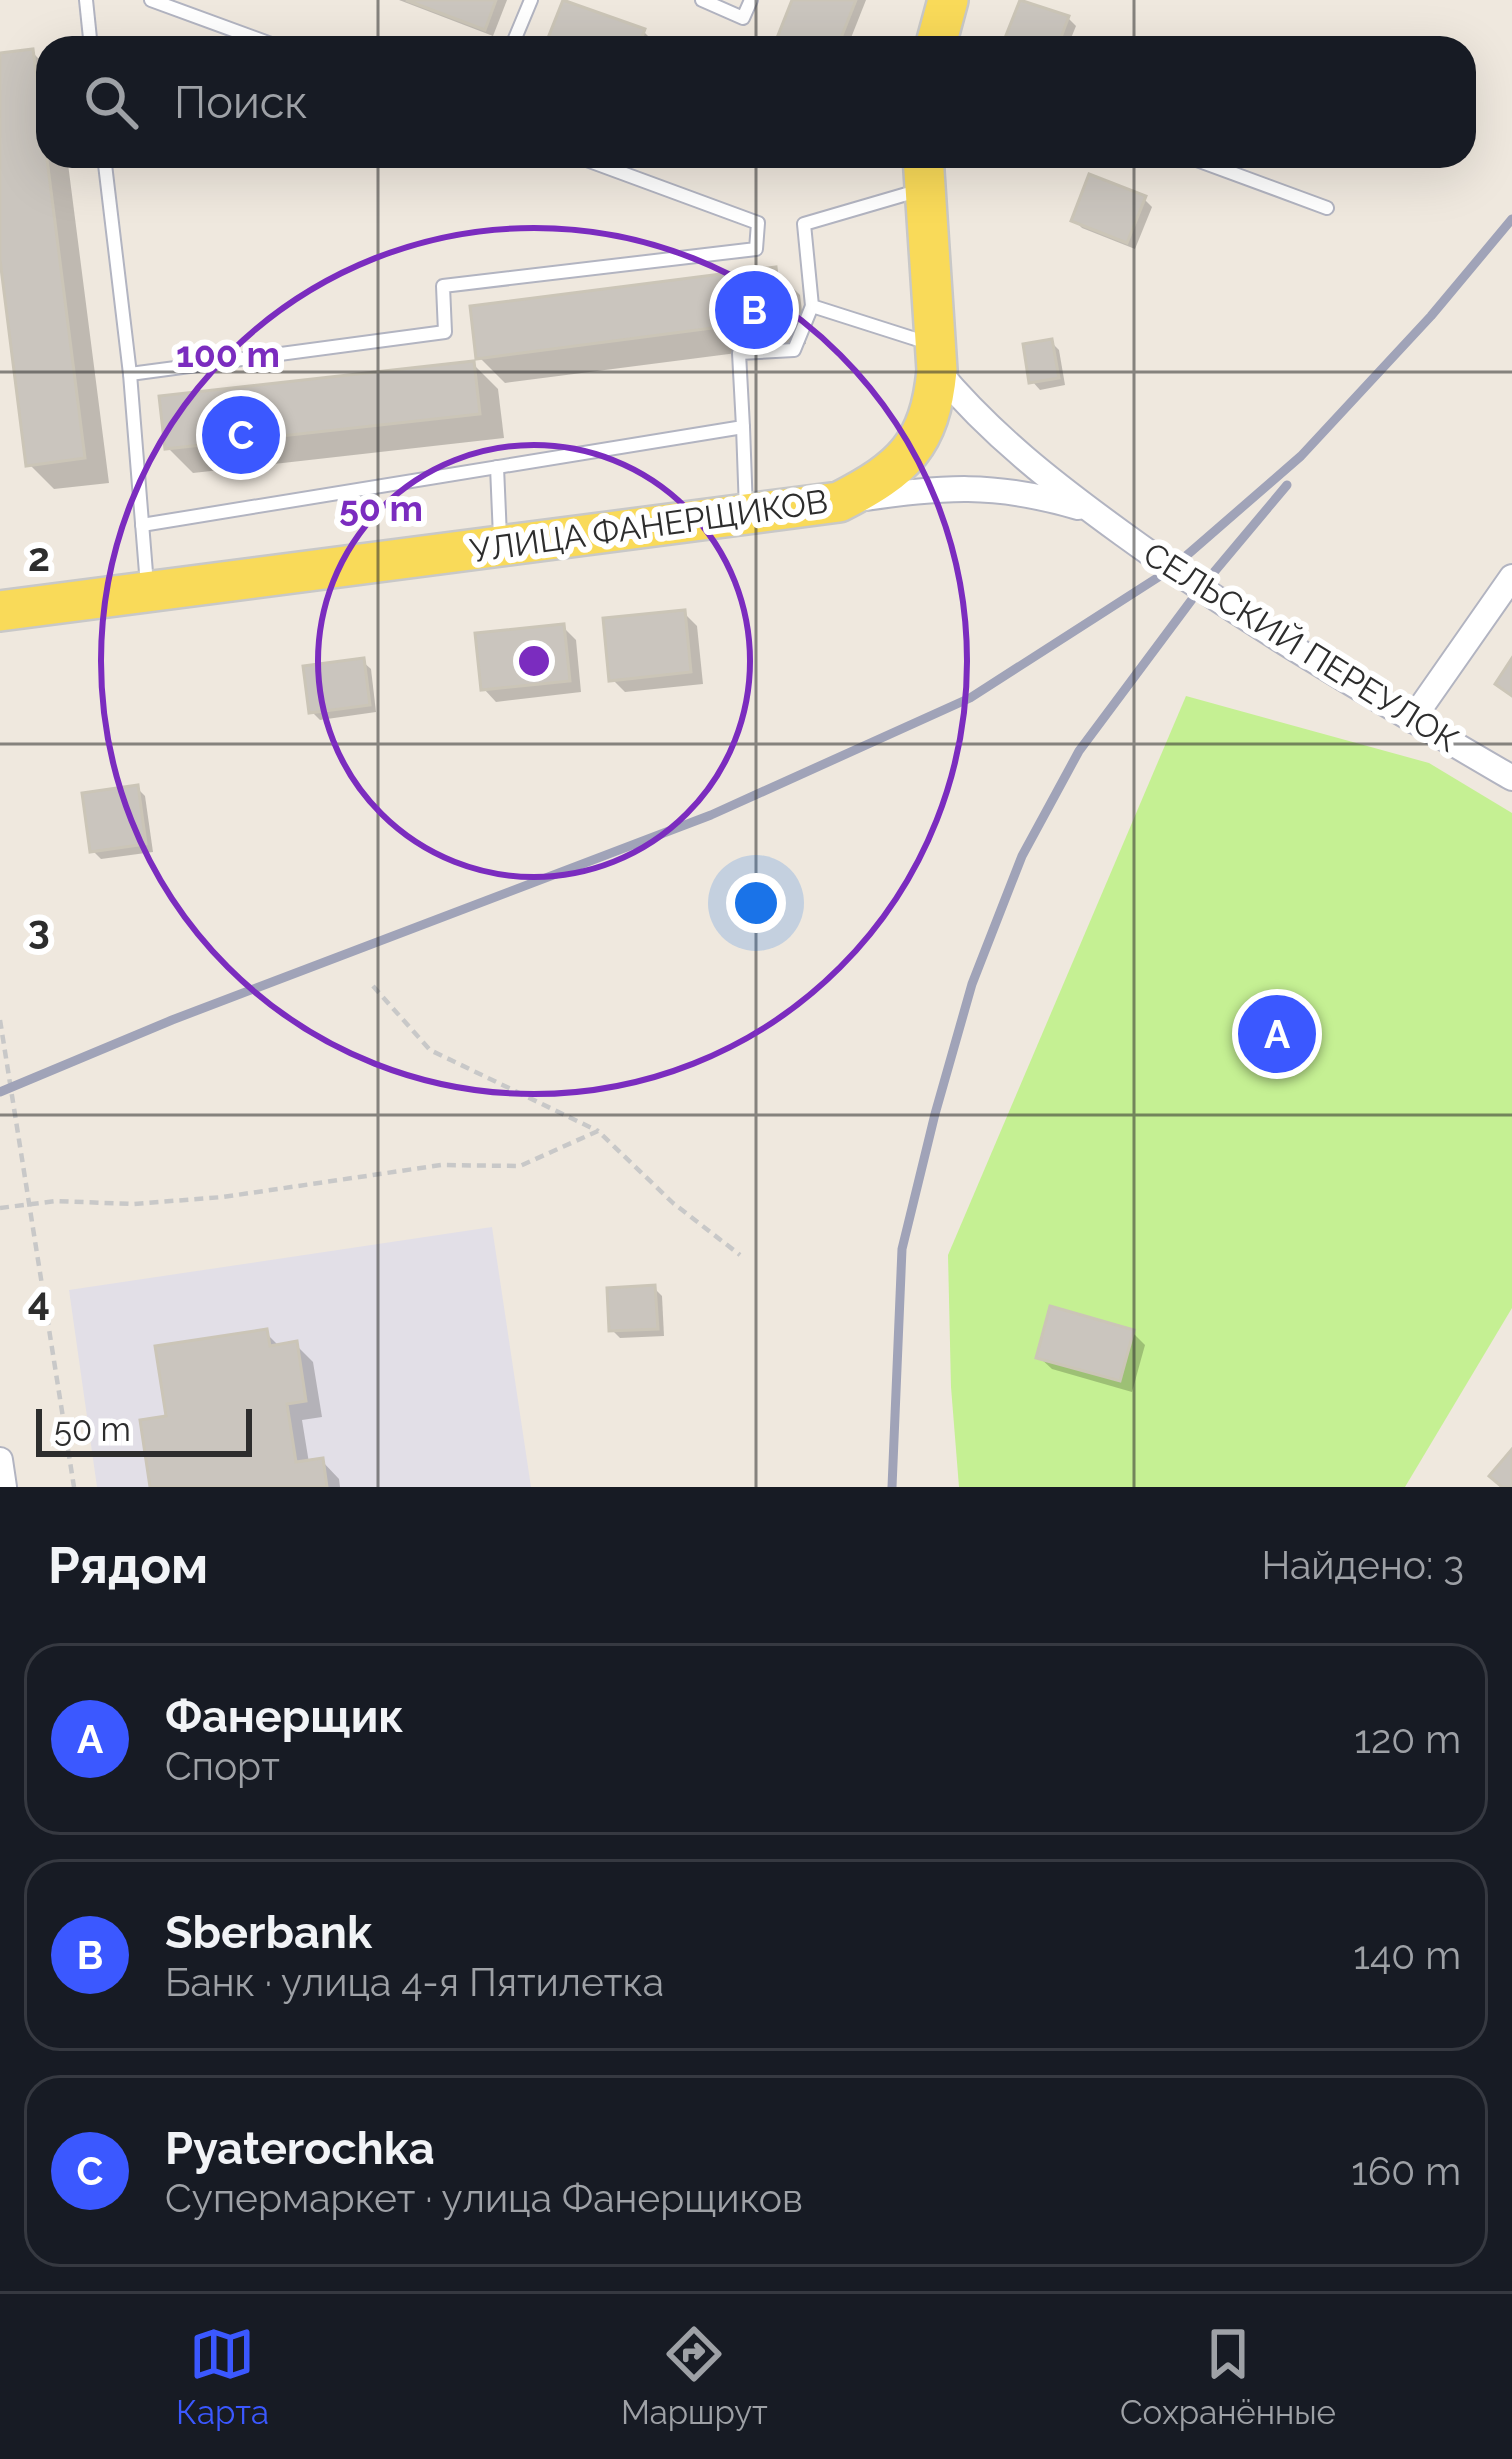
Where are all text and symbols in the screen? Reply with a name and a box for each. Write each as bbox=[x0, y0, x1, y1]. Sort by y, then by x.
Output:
search box bbox=[36, 36, 1476, 168]
icon: search bbox=[78, 69, 144, 135]
text: Поиск bbox=[174, 76, 308, 129]
pin: B bbox=[715, 265, 793, 355]
text: 100 m bbox=[176, 333, 280, 375]
pin: C bbox=[202, 390, 280, 480]
street label: УЛИЦА ФАНЕРЩИКОВ bbox=[468, 482, 830, 570]
text: 50 m bbox=[339, 487, 423, 529]
text: 2 bbox=[28, 534, 50, 580]
street label: СЕЛЬСКИЙ ПЕРЕУЛОК bbox=[1137, 534, 1465, 760]
centre of rings bbox=[513, 640, 555, 682]
your location bbox=[726, 873, 786, 933]
text: 3 bbox=[28, 906, 50, 952]
pin: A bbox=[1238, 989, 1316, 1079]
text: 4 bbox=[28, 1278, 50, 1324]
scale bar bbox=[36, 1403, 252, 1456]
text: 50 m bbox=[54, 1410, 131, 1449]
text: Рядом bbox=[48, 1535, 208, 1595]
text: Найдено: 3 bbox=[1261, 1542, 1464, 1588]
text: Фанерщик bbox=[165, 1690, 404, 1743]
text: A bbox=[77, 1716, 103, 1762]
text: 120 m bbox=[1354, 1716, 1461, 1762]
text: Спорт bbox=[165, 1743, 280, 1789]
text: Sberbank bbox=[165, 1906, 372, 1959]
text: B bbox=[77, 1932, 103, 1978]
text: 140 m bbox=[1353, 1932, 1461, 1978]
text: Банк · улица 4-я Пятилетка bbox=[165, 1959, 664, 2005]
text: Pyaterochka bbox=[165, 2122, 435, 2175]
text: C bbox=[77, 2148, 103, 2194]
text: 160 m bbox=[1351, 2148, 1461, 2194]
text: Супермаркет · улица Фанерщиков bbox=[165, 2175, 803, 2221]
tab: Карта bbox=[176, 2321, 269, 2432]
tab: Маршрут bbox=[621, 2321, 768, 2432]
tab: Сохранённые bbox=[1120, 2321, 1336, 2432]

